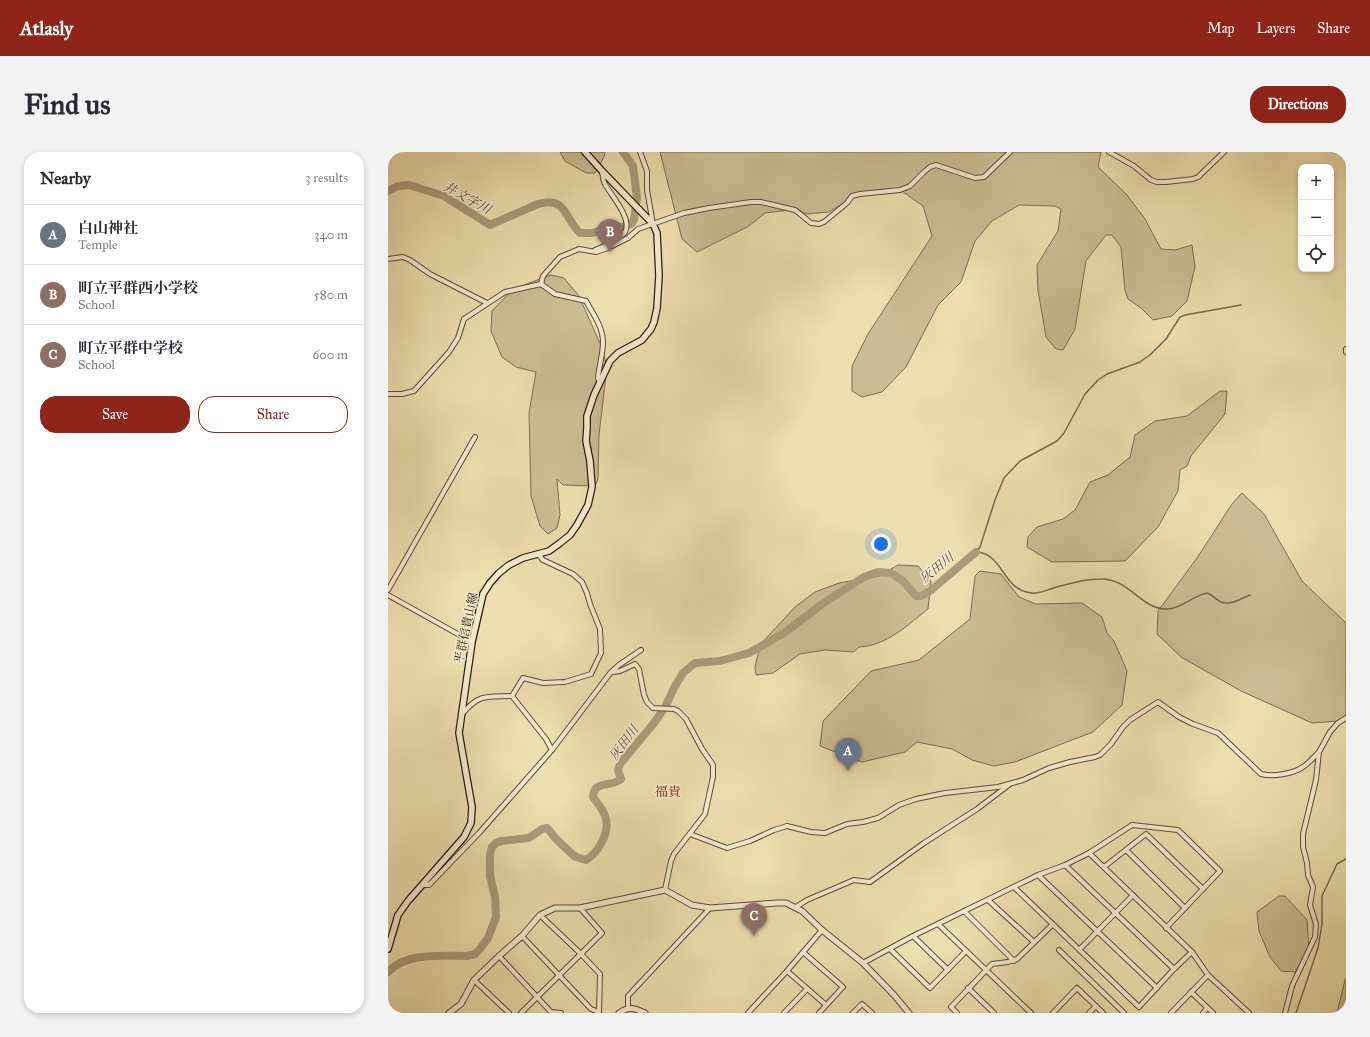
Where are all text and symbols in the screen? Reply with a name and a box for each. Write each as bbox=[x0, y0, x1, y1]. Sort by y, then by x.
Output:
text: Atlasly bbox=[20, 17, 73, 40]
text: Map bbox=[1207, 20, 1235, 37]
text: Layers bbox=[1257, 20, 1295, 37]
text: Share bbox=[1317, 20, 1350, 37]
button: Directions bbox=[1250, 86, 1346, 123]
text: Find us bbox=[24, 87, 110, 122]
map controls bbox=[1298, 164, 1334, 272]
button: + bbox=[1298, 164, 1334, 200]
text: Nearby bbox=[40, 168, 91, 189]
text: 3 results bbox=[305, 170, 348, 186]
water label: 井文字川 bbox=[440, 178, 495, 219]
button: − bbox=[1298, 200, 1334, 236]
text: 白山神社 bbox=[78, 219, 138, 237]
pin: B bbox=[597, 219, 623, 252]
text: A bbox=[49, 227, 57, 243]
text: 340 m bbox=[314, 227, 348, 243]
button: locate bbox=[1298, 236, 1334, 272]
text: Temple bbox=[78, 237, 118, 253]
text: 町立平群西小学校 bbox=[78, 279, 198, 297]
text: B bbox=[49, 287, 57, 303]
text: 580 m bbox=[314, 287, 348, 303]
text: School bbox=[78, 297, 115, 313]
text: 町立平群中学校 bbox=[78, 339, 183, 357]
text: C bbox=[49, 347, 57, 363]
text: 600 m bbox=[312, 347, 348, 363]
text: School bbox=[78, 357, 115, 373]
button: Save bbox=[40, 396, 190, 433]
button: Share bbox=[198, 396, 348, 433]
your location bbox=[871, 534, 891, 554]
water label: 灰田川 bbox=[917, 548, 959, 586]
street label: 平群信貴山線 bbox=[452, 591, 480, 665]
water label: 灰田川 bbox=[606, 721, 643, 763]
pin: A bbox=[835, 738, 861, 771]
district label: 福貴 bbox=[655, 784, 681, 800]
pin: C bbox=[741, 903, 767, 936]

